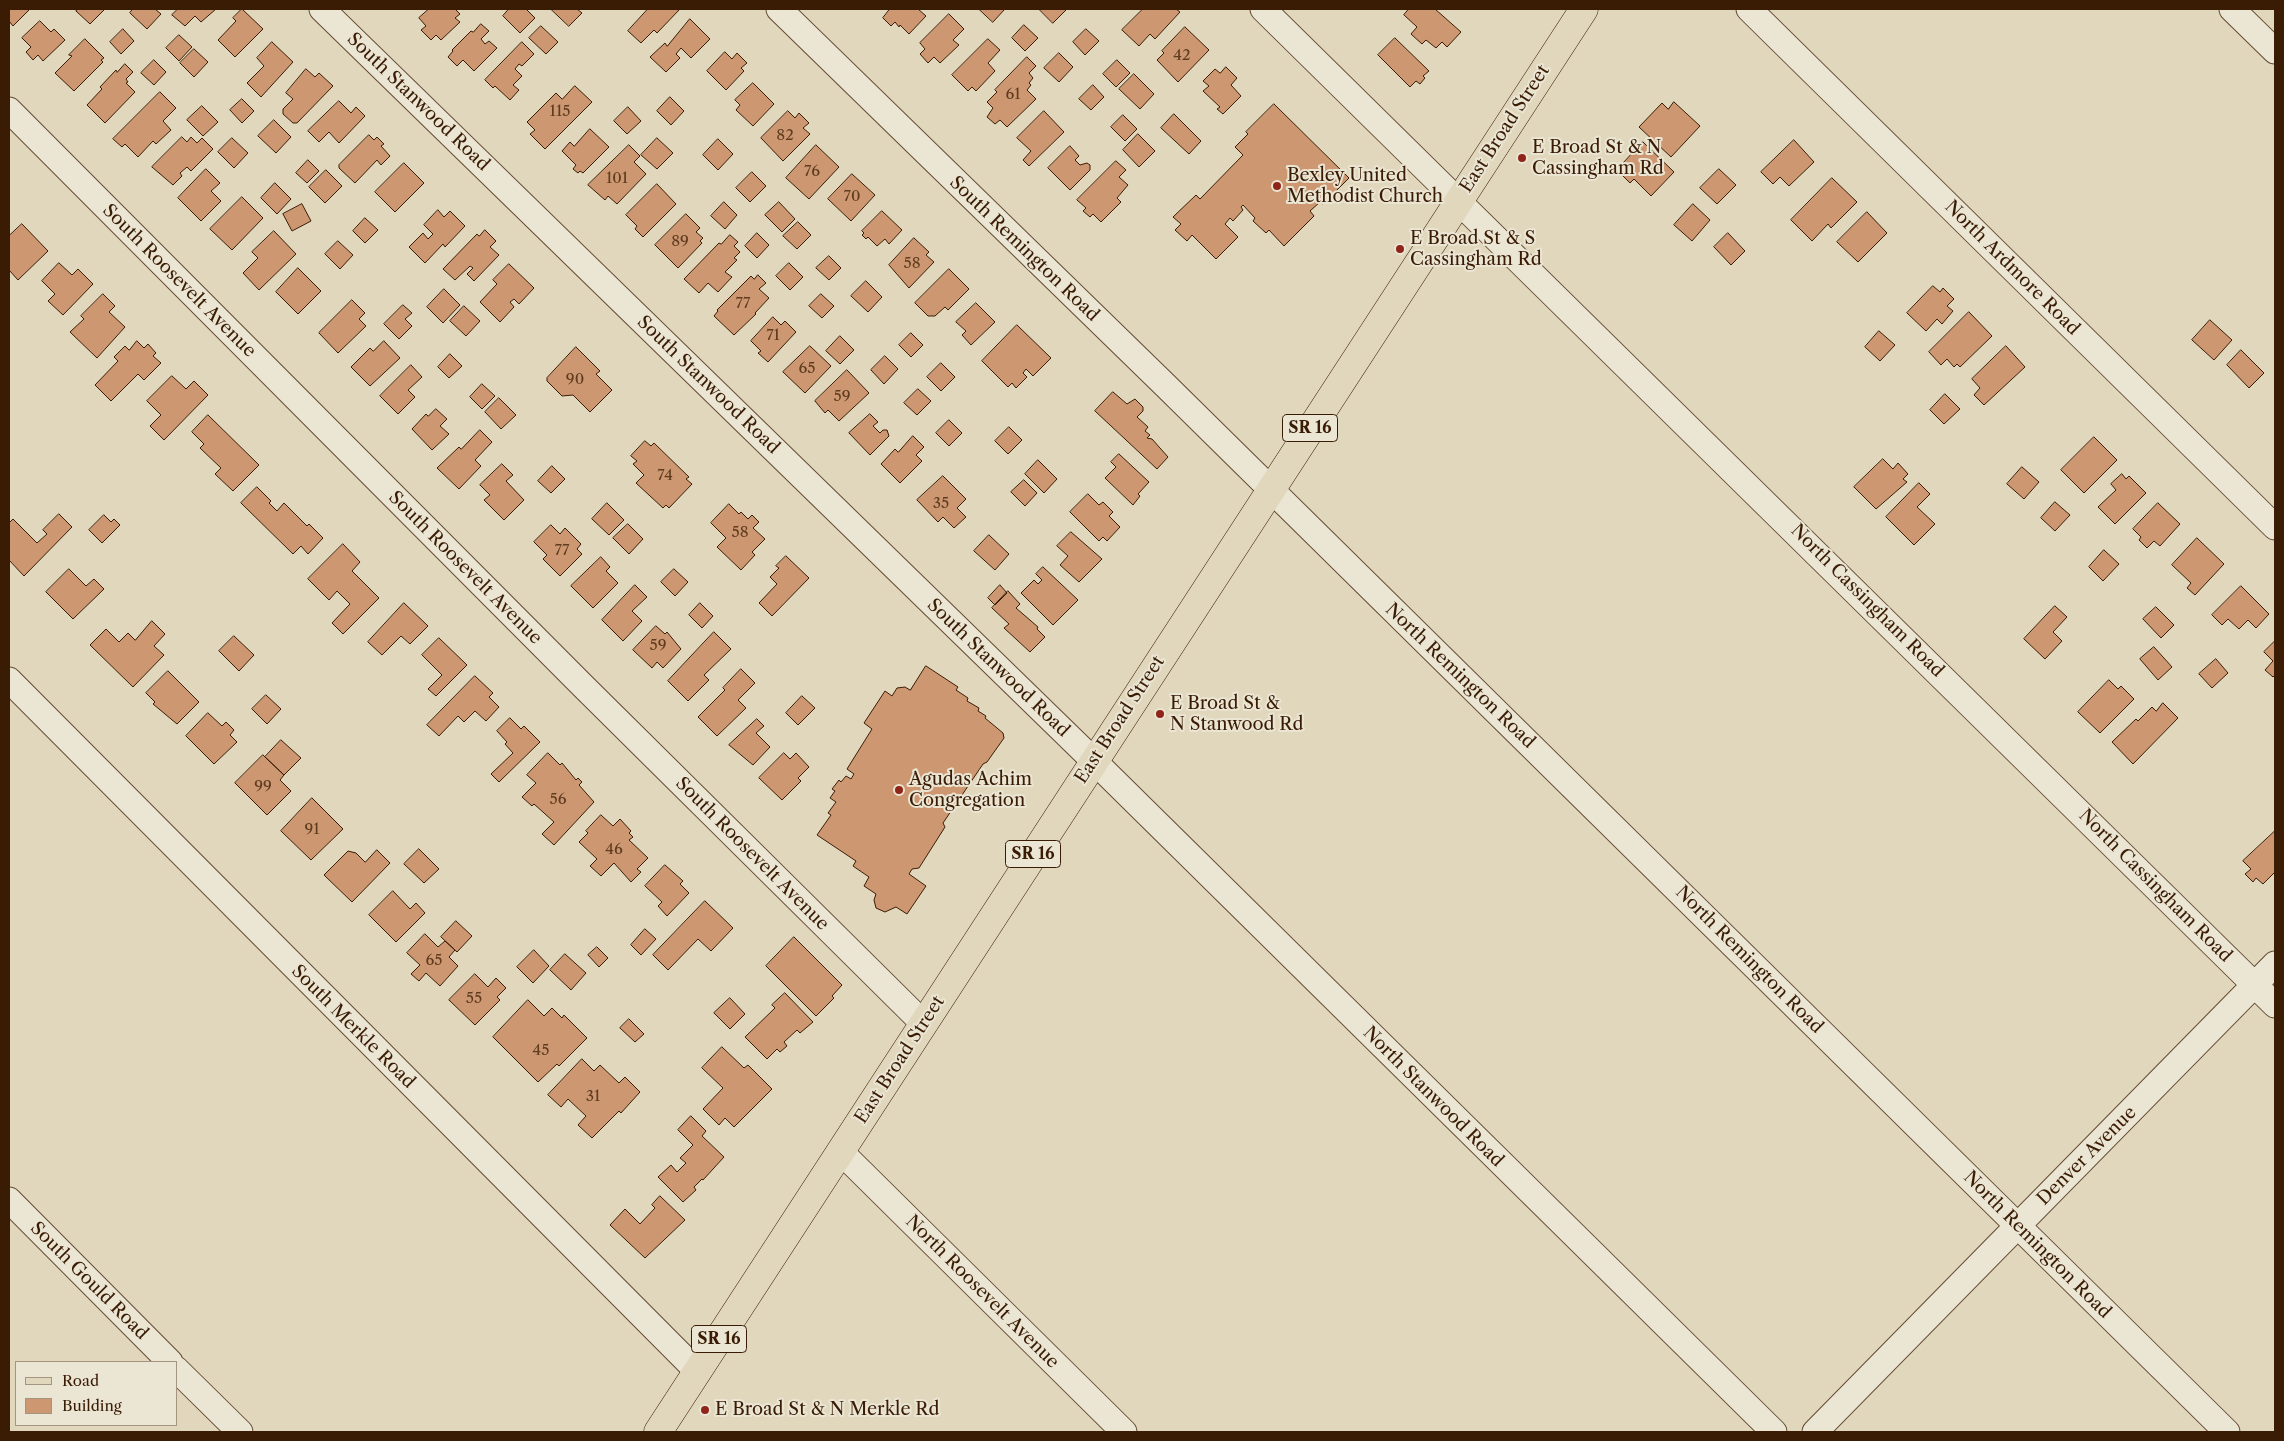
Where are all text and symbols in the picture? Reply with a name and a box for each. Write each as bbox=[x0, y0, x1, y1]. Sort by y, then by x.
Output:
street label: South Stanwood Road bbox=[342, 28, 494, 176]
house number: 42 bbox=[1173, 47, 1191, 65]
street label: East Broad Street bbox=[1456, 61, 1554, 197]
house number: 61 bbox=[1005, 86, 1021, 104]
house number: 115 bbox=[550, 103, 570, 121]
house number: 82 bbox=[776, 127, 794, 145]
place label: E Broad St & N Cassingham Rd bbox=[1532, 137, 1664, 180]
marker: E Broad St & N Cassingham Rd bbox=[1516, 152, 1528, 164]
house number: 76 bbox=[804, 163, 820, 181]
place label: Bexley United Methodist Church bbox=[1287, 165, 1443, 208]
house number: 101 bbox=[606, 170, 628, 188]
street label: South Remington Road bbox=[945, 172, 1103, 326]
marker: Bexley United Methodist Church bbox=[1271, 180, 1283, 192]
house number: 70 bbox=[844, 188, 860, 206]
street label: North Ardmore Road bbox=[1940, 196, 2084, 340]
street label: South Roosevelt Avenue bbox=[98, 200, 260, 362]
place label: E Broad St & S Cassingham Rd bbox=[1410, 228, 1542, 270]
house number: 89 bbox=[671, 233, 689, 251]
marker: E Broad St & S Cassingham Rd bbox=[1394, 243, 1406, 255]
house number: 58 bbox=[903, 255, 921, 273]
house number: 77 bbox=[736, 295, 750, 313]
street label: South Stanwood Road bbox=[632, 311, 784, 459]
house number: 71 bbox=[766, 327, 780, 345]
house number: 65 bbox=[799, 360, 815, 378]
house number: 90 bbox=[566, 371, 584, 389]
house number: 59 bbox=[834, 388, 850, 406]
road number: SR 16 bbox=[1282, 414, 1338, 442]
house number: 74 bbox=[657, 467, 673, 485]
street label: South Roosevelt Avenue bbox=[384, 487, 546, 649]
house number: 35 bbox=[933, 495, 949, 513]
street label: North Cassingham Road bbox=[1786, 520, 1948, 682]
house number: 58 bbox=[731, 524, 749, 542]
house number: 77 bbox=[555, 542, 569, 560]
street label: South Stanwood Road bbox=[922, 594, 1074, 742]
street label: North Remington Road bbox=[1381, 599, 1539, 753]
house number: 59 bbox=[650, 637, 666, 655]
street label: East Broad Street bbox=[1071, 652, 1169, 788]
place label: E Broad St & N Stanwood Rd bbox=[1170, 693, 1303, 736]
marker: E Broad St & N Stanwood Rd bbox=[1154, 708, 1166, 720]
place label: Agudas Achim Congregation bbox=[909, 769, 1032, 812]
street label: South Roosevelt Avenue bbox=[671, 773, 833, 935]
house number: 99 bbox=[254, 778, 272, 796]
marker: Agudas Achim Congregation bbox=[893, 784, 905, 796]
house number: 56 bbox=[550, 791, 566, 809]
street label: North Cassingham Road bbox=[2074, 805, 2236, 967]
house number: 91 bbox=[304, 821, 320, 839]
house number: 46 bbox=[605, 841, 623, 859]
road number: SR 16 bbox=[1006, 841, 1060, 868]
street label: North Remington Road bbox=[1671, 882, 1827, 1038]
house number: 65 bbox=[426, 952, 442, 970]
street label: South Merkle Road bbox=[287, 961, 419, 1093]
house number: 55 bbox=[466, 990, 482, 1008]
street label: East Broad Street bbox=[851, 992, 949, 1128]
street label: North Stanwood Road bbox=[1358, 1022, 1508, 1172]
house number: 45 bbox=[533, 1042, 549, 1060]
house number: 31 bbox=[586, 1088, 600, 1106]
street label: Denver Avenue bbox=[2033, 1102, 2141, 1210]
street label: North Remington Road bbox=[1959, 1167, 2115, 1323]
street label: North Roosevelt Avenue bbox=[901, 1211, 1063, 1373]
street label: South Gould Road bbox=[26, 1218, 152, 1344]
road number: SR 16 bbox=[692, 1326, 746, 1352]
legend bbox=[15, 1361, 178, 1426]
text: Road bbox=[62, 1371, 99, 1390]
text: Building bbox=[62, 1396, 122, 1415]
place label: E Broad St & N Merkle Rd bbox=[715, 1399, 939, 1421]
marker: E Broad St & N Merkle Rd bbox=[699, 1404, 711, 1416]

